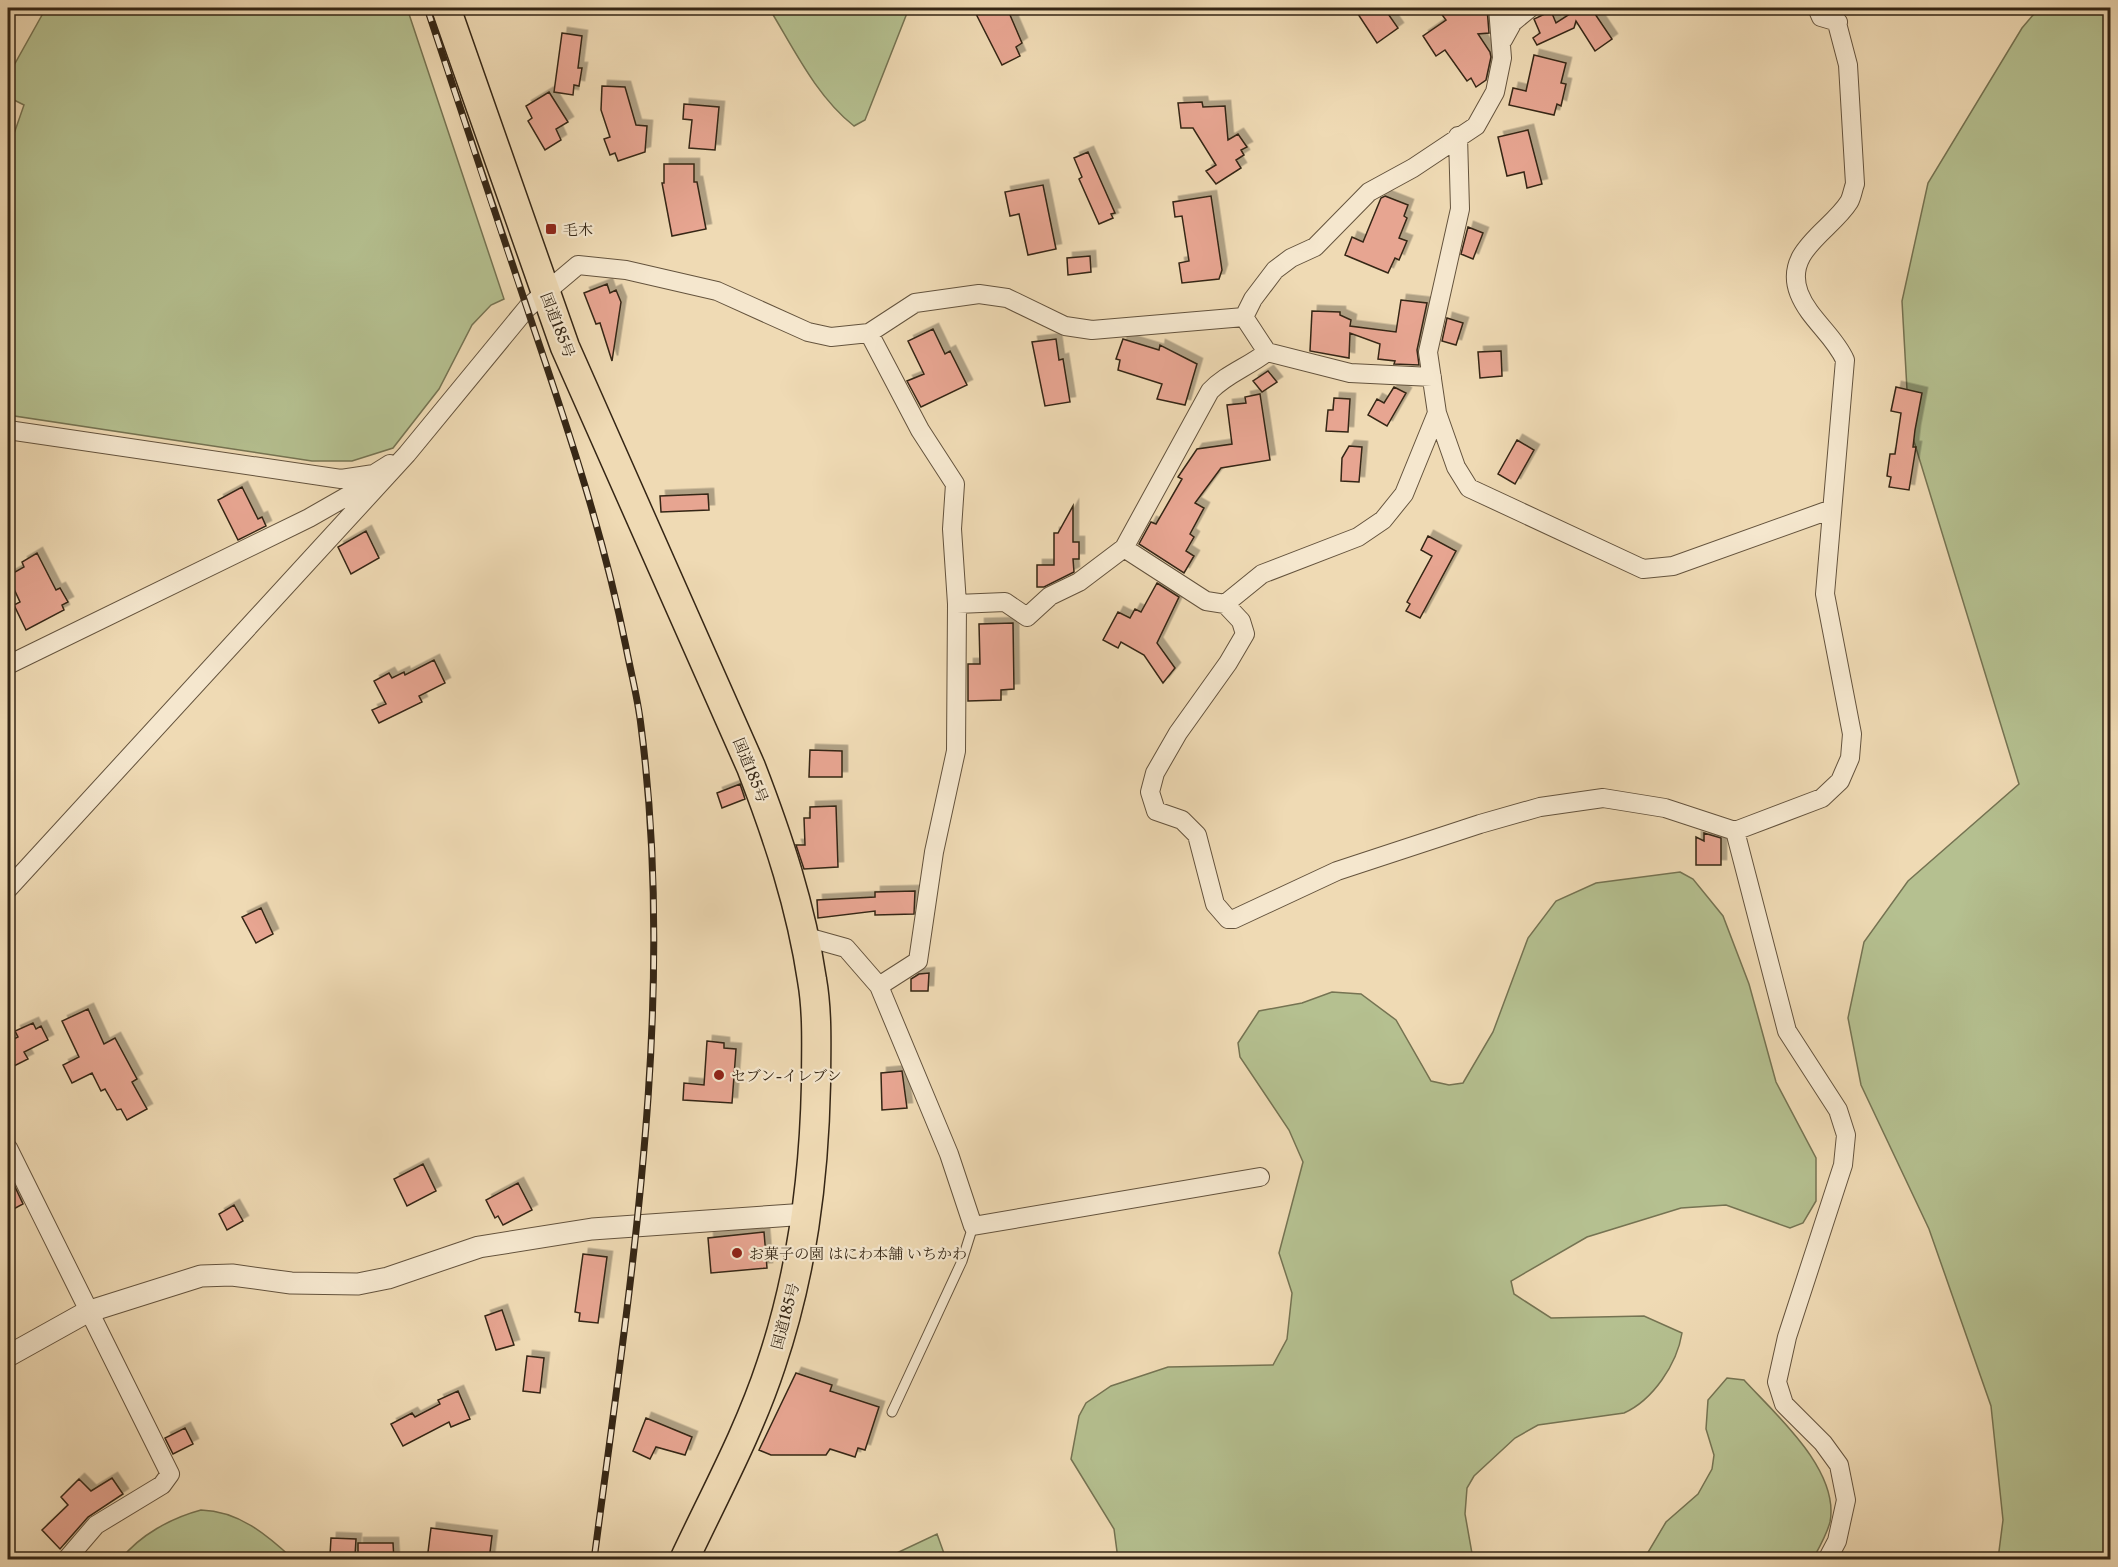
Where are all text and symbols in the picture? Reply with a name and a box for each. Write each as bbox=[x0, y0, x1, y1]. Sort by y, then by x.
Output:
place label: 毛木 bbox=[563, 220, 593, 239]
marker: 毛木 bbox=[544, 222, 558, 236]
street label: 国道185号 bbox=[537, 290, 579, 360]
street label: 国道185号 bbox=[729, 735, 773, 805]
place label: セブン-イレブン bbox=[731, 1066, 842, 1085]
marker: セブン-イレブン bbox=[712, 1068, 726, 1082]
place label: お菓子の園 はにわ本舗 いちかわ bbox=[749, 1244, 967, 1263]
marker: お菓子の園 はにわ本舗 いちかわ bbox=[730, 1246, 744, 1260]
street label: 国道185号 bbox=[767, 1281, 803, 1351]

